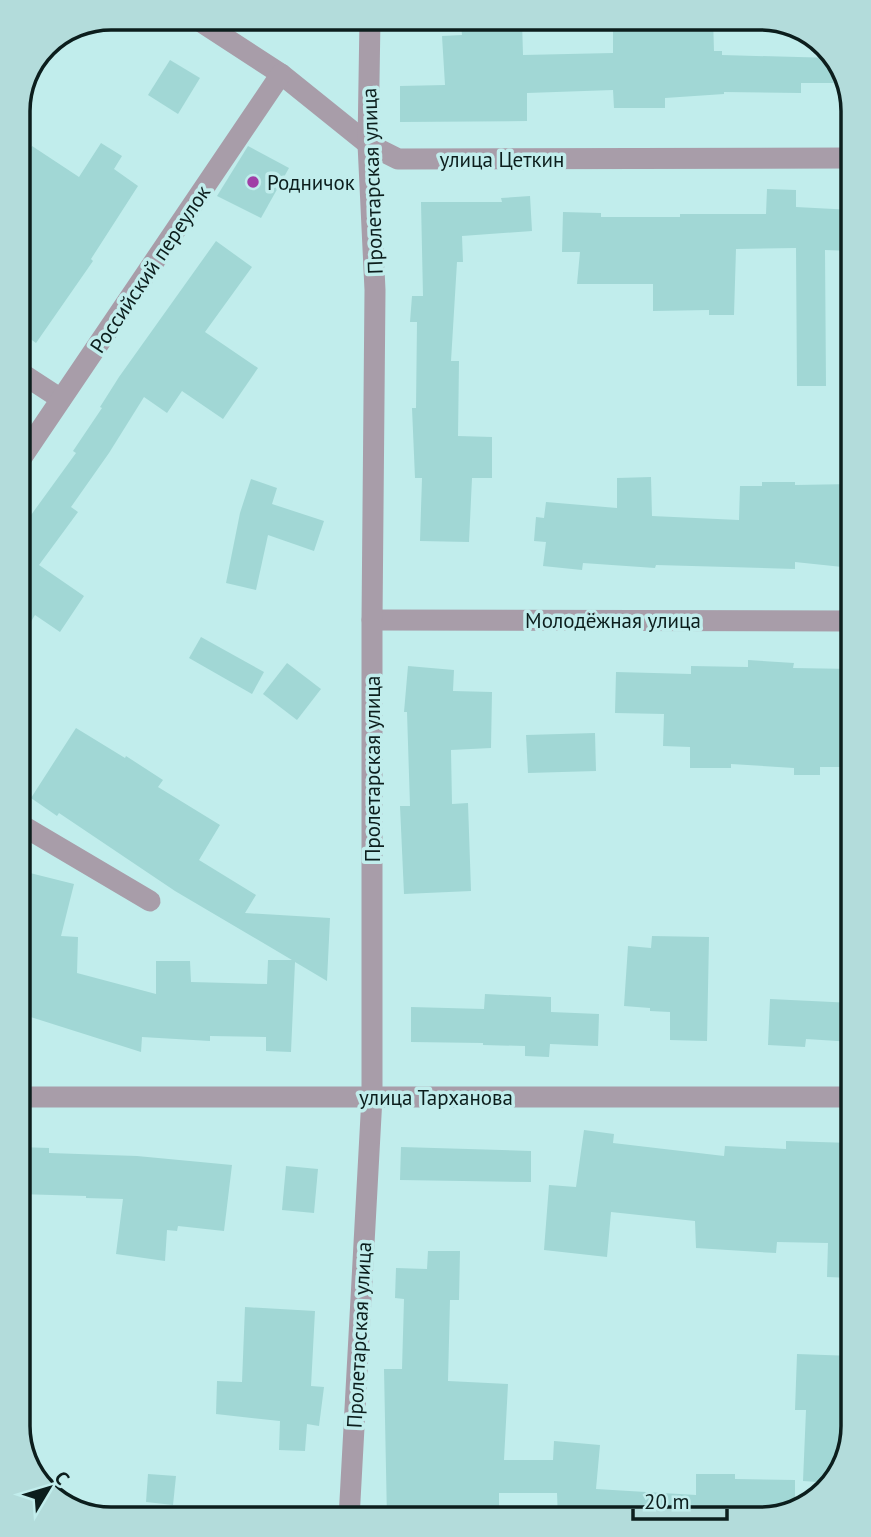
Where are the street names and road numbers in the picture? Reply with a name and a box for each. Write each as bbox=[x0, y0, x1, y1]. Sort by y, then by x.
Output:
street label: Пролетарская улица bbox=[355, 87, 389, 275]
street label: улица Цеткин bbox=[440, 146, 564, 173]
street label: Российский переулок bbox=[84, 180, 216, 358]
street label: Молодёжная улица bbox=[525, 607, 701, 634]
street label: Пролетарская улица bbox=[359, 676, 386, 862]
street label: улица Тарханова bbox=[359, 1084, 513, 1111]
street label: Пролетарская улица bbox=[341, 1241, 377, 1429]

